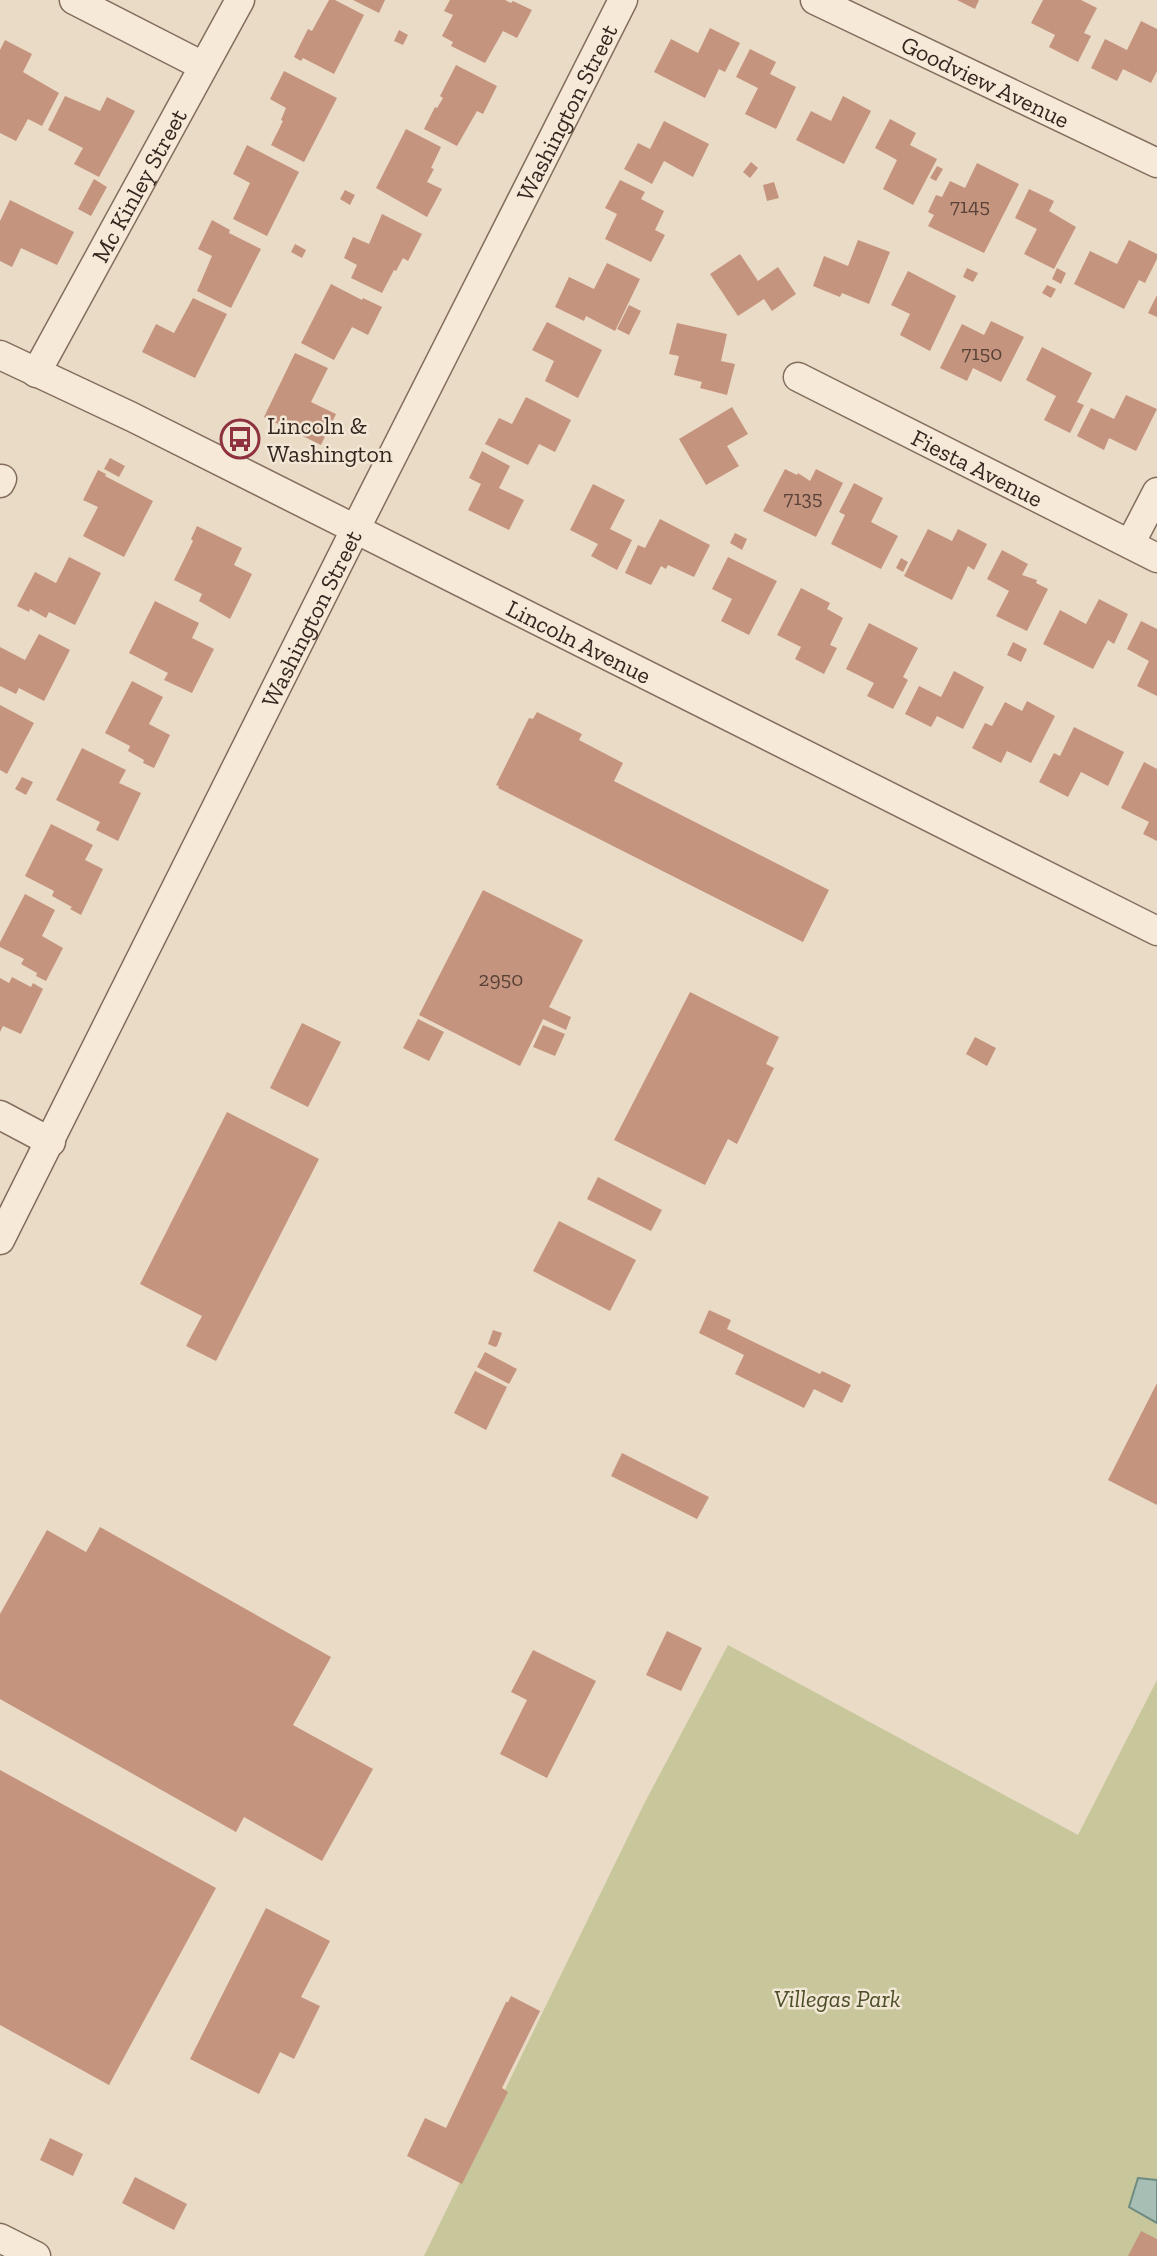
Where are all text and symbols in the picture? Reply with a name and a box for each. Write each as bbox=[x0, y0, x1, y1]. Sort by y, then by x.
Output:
street label: Washington Street bbox=[509, 19, 623, 205]
street label: Goodview Avenue bbox=[897, 29, 1074, 134]
street label: Mc Kinley Street bbox=[85, 103, 192, 267]
house number: 7145 bbox=[950, 193, 990, 218]
house number: 7150 bbox=[962, 340, 1002, 365]
place label: Lincoln & Washington bbox=[267, 411, 393, 468]
bus stop icon: Lincoln & Washington bbox=[219, 418, 261, 460]
street label: Fiesta Avenue bbox=[907, 422, 1048, 513]
house number: 7135 bbox=[784, 485, 823, 510]
street label: Washington Street bbox=[254, 525, 367, 712]
street label: Lincoln Avenue bbox=[502, 593, 656, 690]
house number: 2950 bbox=[479, 966, 523, 991]
park label: Villegas Park bbox=[774, 1984, 901, 2013]

